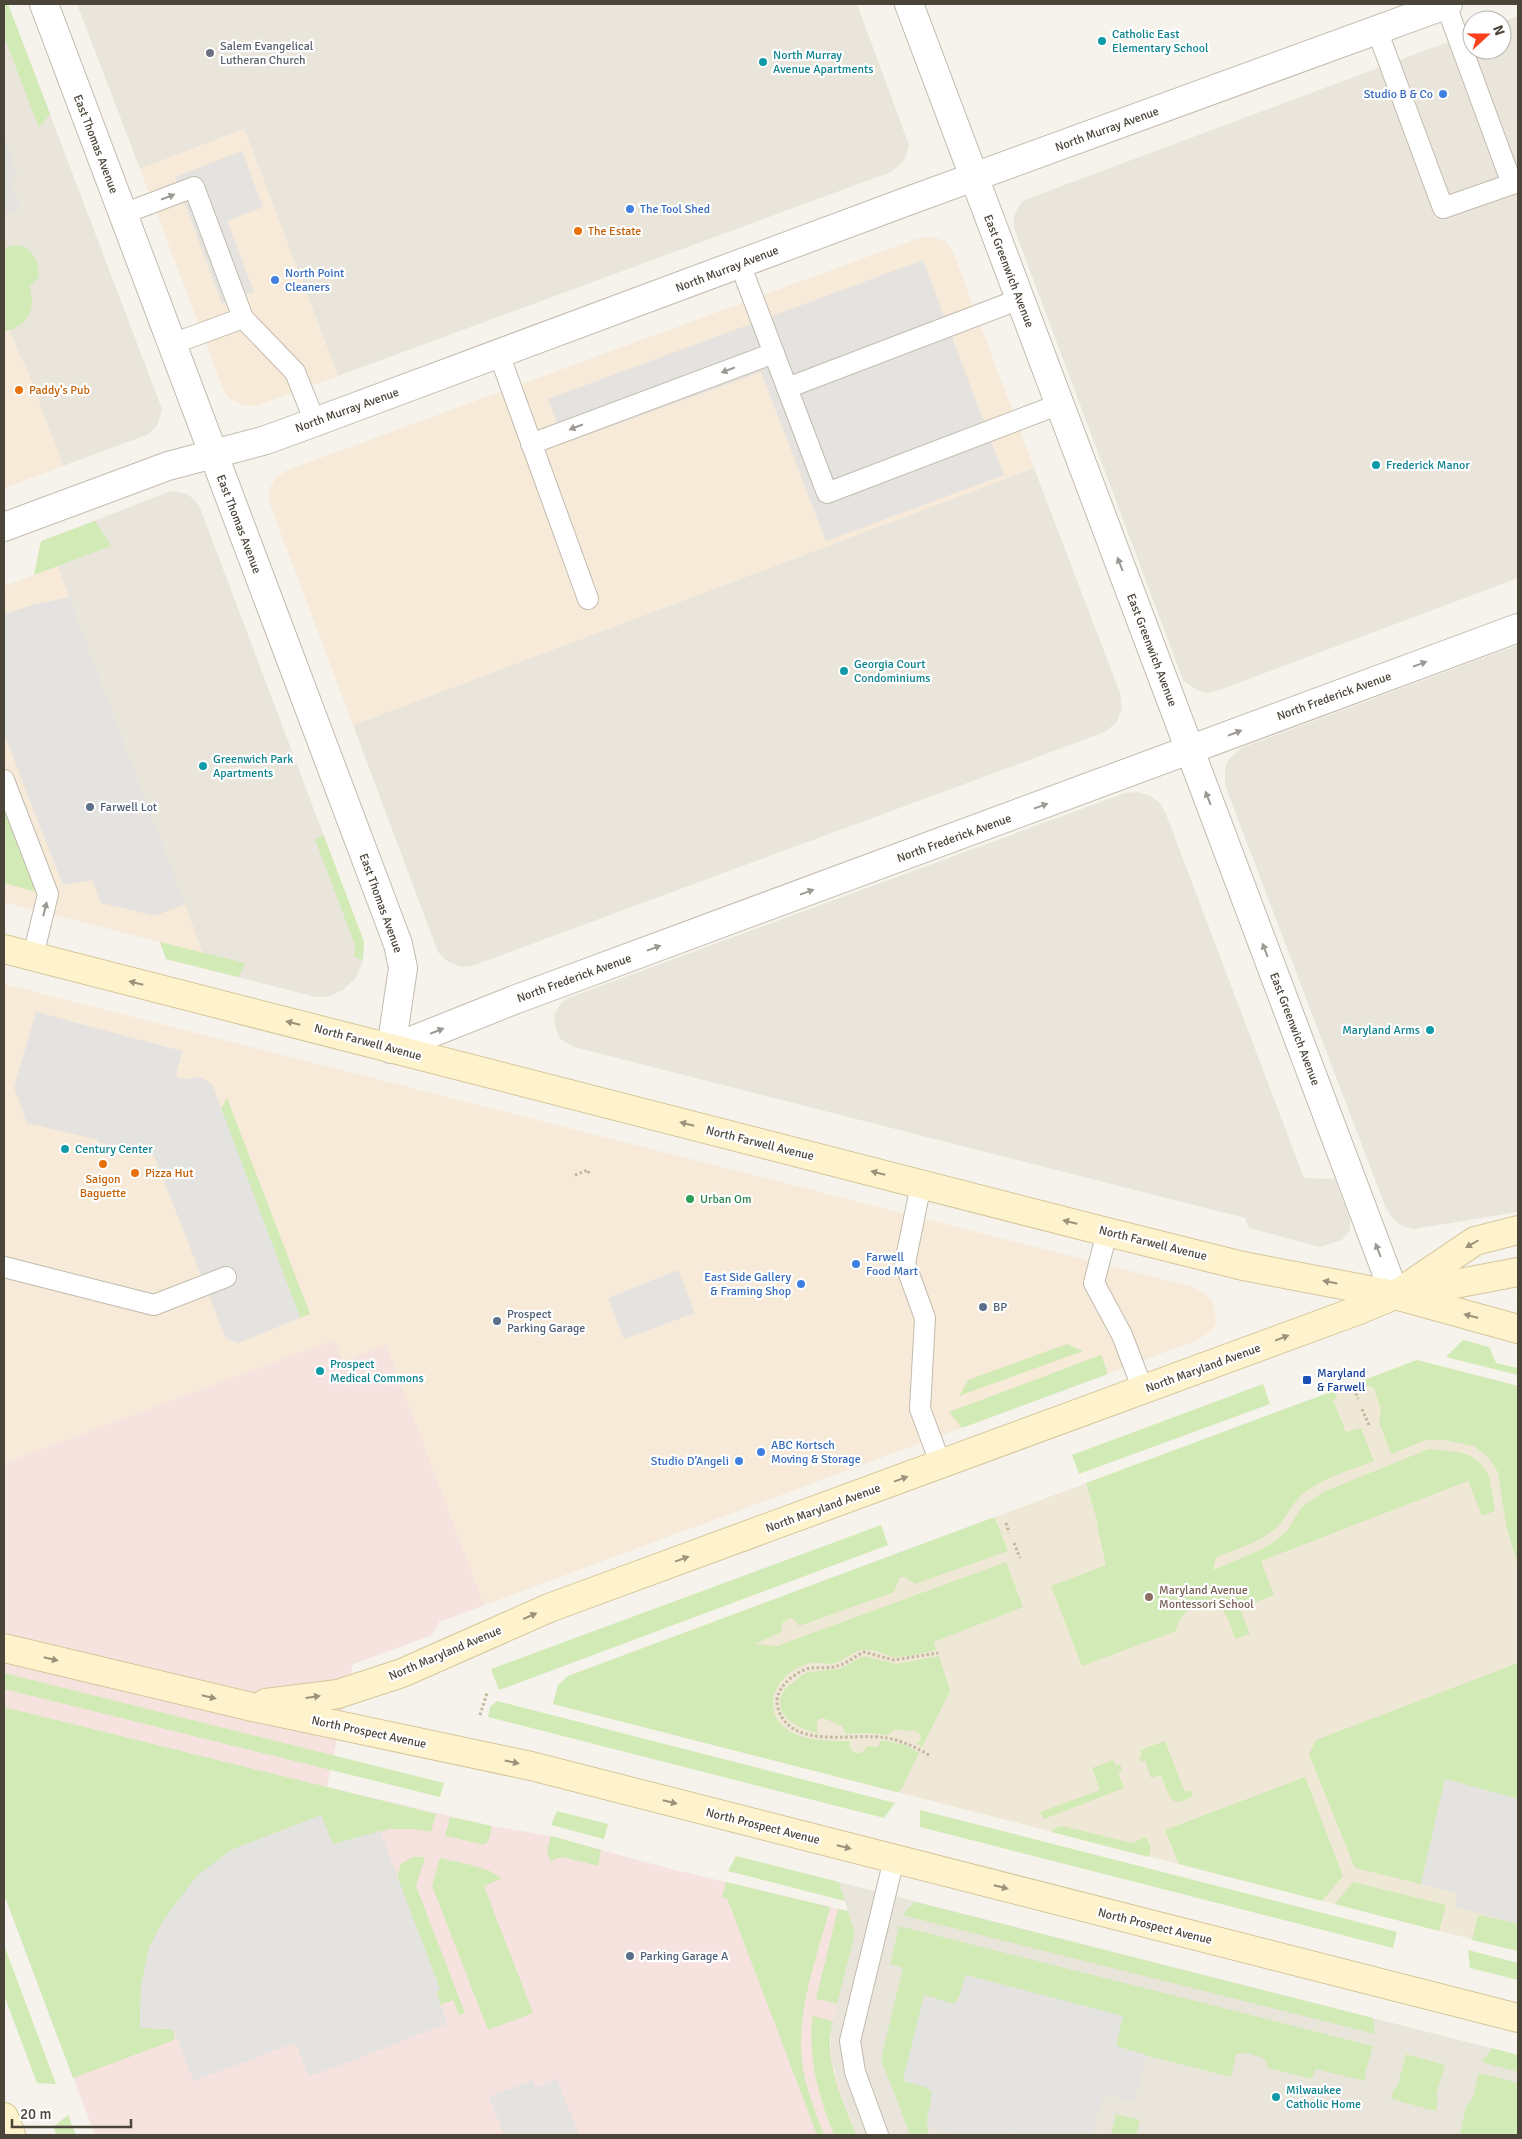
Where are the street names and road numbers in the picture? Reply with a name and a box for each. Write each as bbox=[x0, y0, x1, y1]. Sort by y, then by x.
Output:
street label: East Thomas Avenue bbox=[70, 93, 121, 196]
street label: North Murray Avenue bbox=[1053, 104, 1161, 155]
street label: East Greenwich Avenue bbox=[980, 213, 1037, 330]
street label: North Murray Avenue bbox=[674, 243, 781, 296]
street label: North Murray Avenue bbox=[293, 385, 401, 436]
street label: East Thomas Avenue bbox=[213, 473, 264, 576]
street label: East Greenwich Avenue bbox=[1123, 592, 1180, 709]
street label: North Frederick Avenue bbox=[1275, 669, 1393, 724]
street label: North Frederick Avenue bbox=[895, 811, 1013, 866]
street label: East Thomas Avenue bbox=[356, 851, 405, 955]
street label: North Frederick Avenue bbox=[515, 951, 633, 1006]
street label: East Greenwich Avenue bbox=[1266, 971, 1323, 1088]
street label: North Farwell Avenue bbox=[312, 1021, 423, 1064]
street label: North Farwell Avenue bbox=[704, 1123, 815, 1164]
street label: North Farwell Avenue bbox=[1097, 1223, 1208, 1264]
street label: North Maryland Avenue bbox=[1144, 1341, 1263, 1396]
street label: North Maryland Avenue bbox=[764, 1481, 883, 1536]
street label: North Maryland Avenue bbox=[386, 1623, 504, 1684]
street label: North Prospect Avenue bbox=[310, 1713, 428, 1752]
street label: North Prospect Avenue bbox=[704, 1805, 822, 1848]
street label: North Prospect Avenue bbox=[1096, 1905, 1214, 1948]

